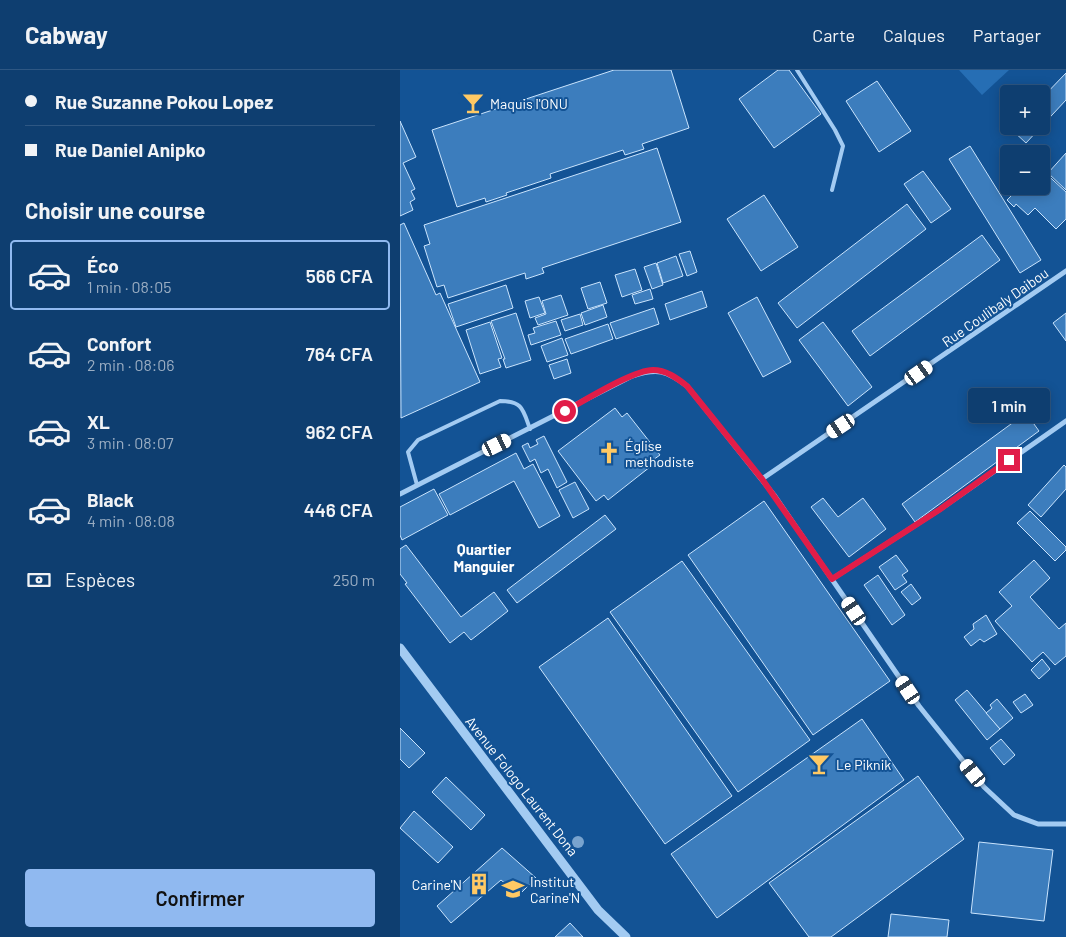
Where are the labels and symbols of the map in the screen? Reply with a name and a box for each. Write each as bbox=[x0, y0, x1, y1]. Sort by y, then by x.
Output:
bar icon: Maquis l'ONU bbox=[460, 90, 486, 116]
place label: Maquis l'ONU bbox=[490, 95, 568, 112]
street label: Rue Coulibaly Daibou bbox=[939, 264, 1051, 350]
car bbox=[902, 358, 935, 388]
callout: 1 min bbox=[968, 388, 1050, 422]
route start bbox=[554, 400, 576, 422]
car bbox=[824, 411, 857, 441]
car bbox=[480, 432, 513, 458]
place label: Église methodiste bbox=[625, 437, 694, 470]
church icon: Église methodiste bbox=[596, 440, 622, 466]
route end bbox=[998, 449, 1020, 471]
district label: Quartier Manguier bbox=[453, 540, 515, 575]
car bbox=[839, 594, 868, 628]
car bbox=[893, 673, 922, 707]
street label: Avenue Fologo Laurent Dona bbox=[462, 713, 582, 859]
bar icon: Le Piknik bbox=[806, 751, 832, 777]
place label: Le Piknik bbox=[836, 756, 891, 773]
car bbox=[957, 757, 988, 789]
building icon: Carine'N bbox=[466, 871, 492, 897]
place label: Institut Carine'N bbox=[530, 873, 580, 906]
place label: Carine'N bbox=[412, 876, 462, 893]
school or university icon: Institut Carine'N bbox=[500, 876, 526, 902]

